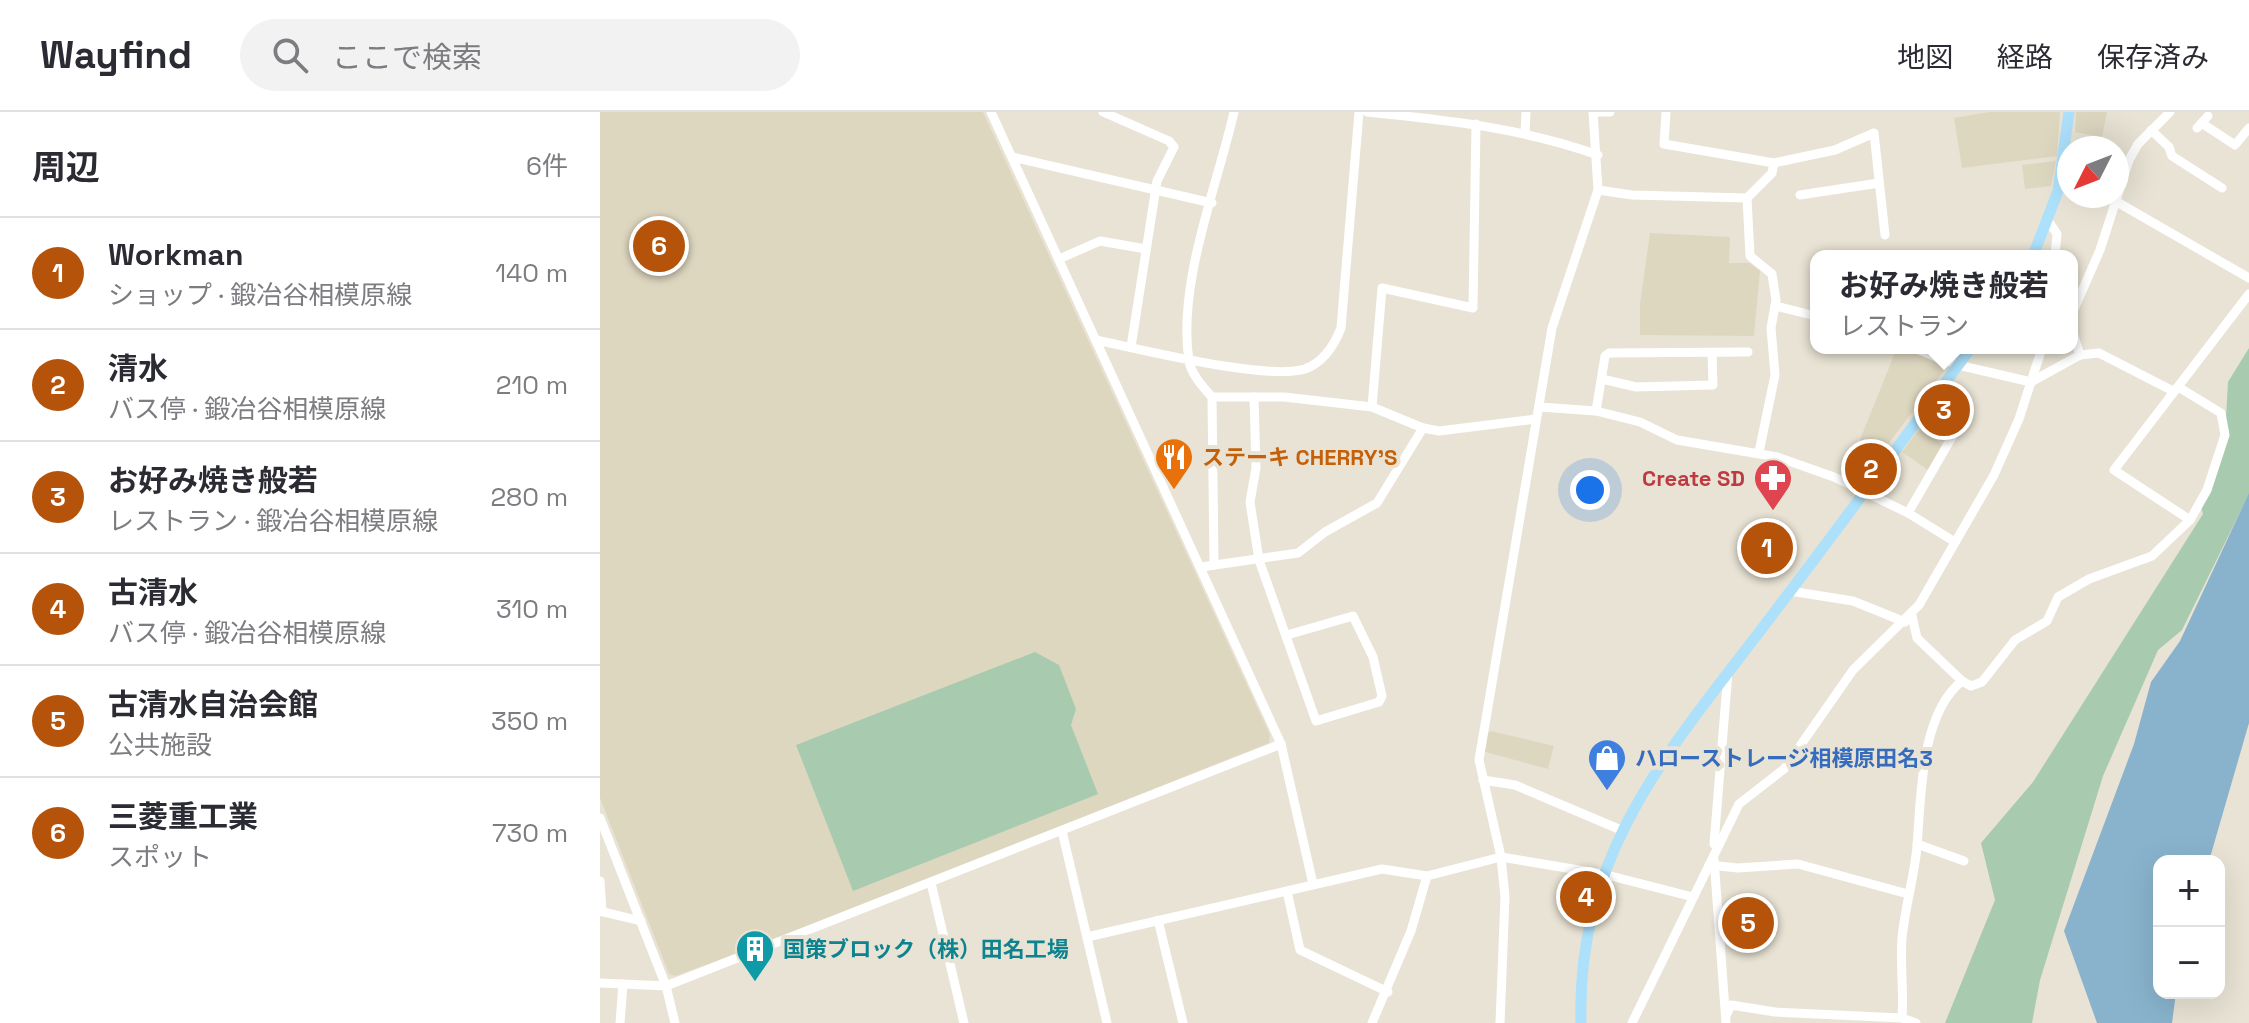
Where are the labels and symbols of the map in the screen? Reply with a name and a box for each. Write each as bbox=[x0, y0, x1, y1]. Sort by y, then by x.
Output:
north arrow bbox=[2057, 136, 2129, 208]
pin: 6 bbox=[633, 216, 685, 276]
pin: 3 bbox=[1918, 380, 1970, 440]
restaurant icon: ステーキ CHERRY'S bbox=[1153, 436, 1195, 491]
pin: 2 bbox=[1845, 439, 1897, 499]
place label: ステーキ CHERRY'S bbox=[1202, 443, 1397, 471]
pharmacy icon: Create SD bbox=[1752, 457, 1794, 512]
place label: Create SD bbox=[1642, 464, 1745, 492]
your location bbox=[1570, 470, 1610, 510]
pin: 1 bbox=[1741, 518, 1793, 578]
shop icon: ハローストレージ相模原田名3 bbox=[1586, 737, 1628, 792]
place label: ハローストレージ相模原田名3 bbox=[1635, 744, 1933, 772]
pin: 4 bbox=[1560, 867, 1612, 927]
pin: 5 bbox=[1722, 893, 1774, 953]
building icon: 国策ブロック（株）田名工場 bbox=[734, 928, 776, 983]
place label: 国策ブロック（株）田名工場 bbox=[783, 935, 1069, 963]

